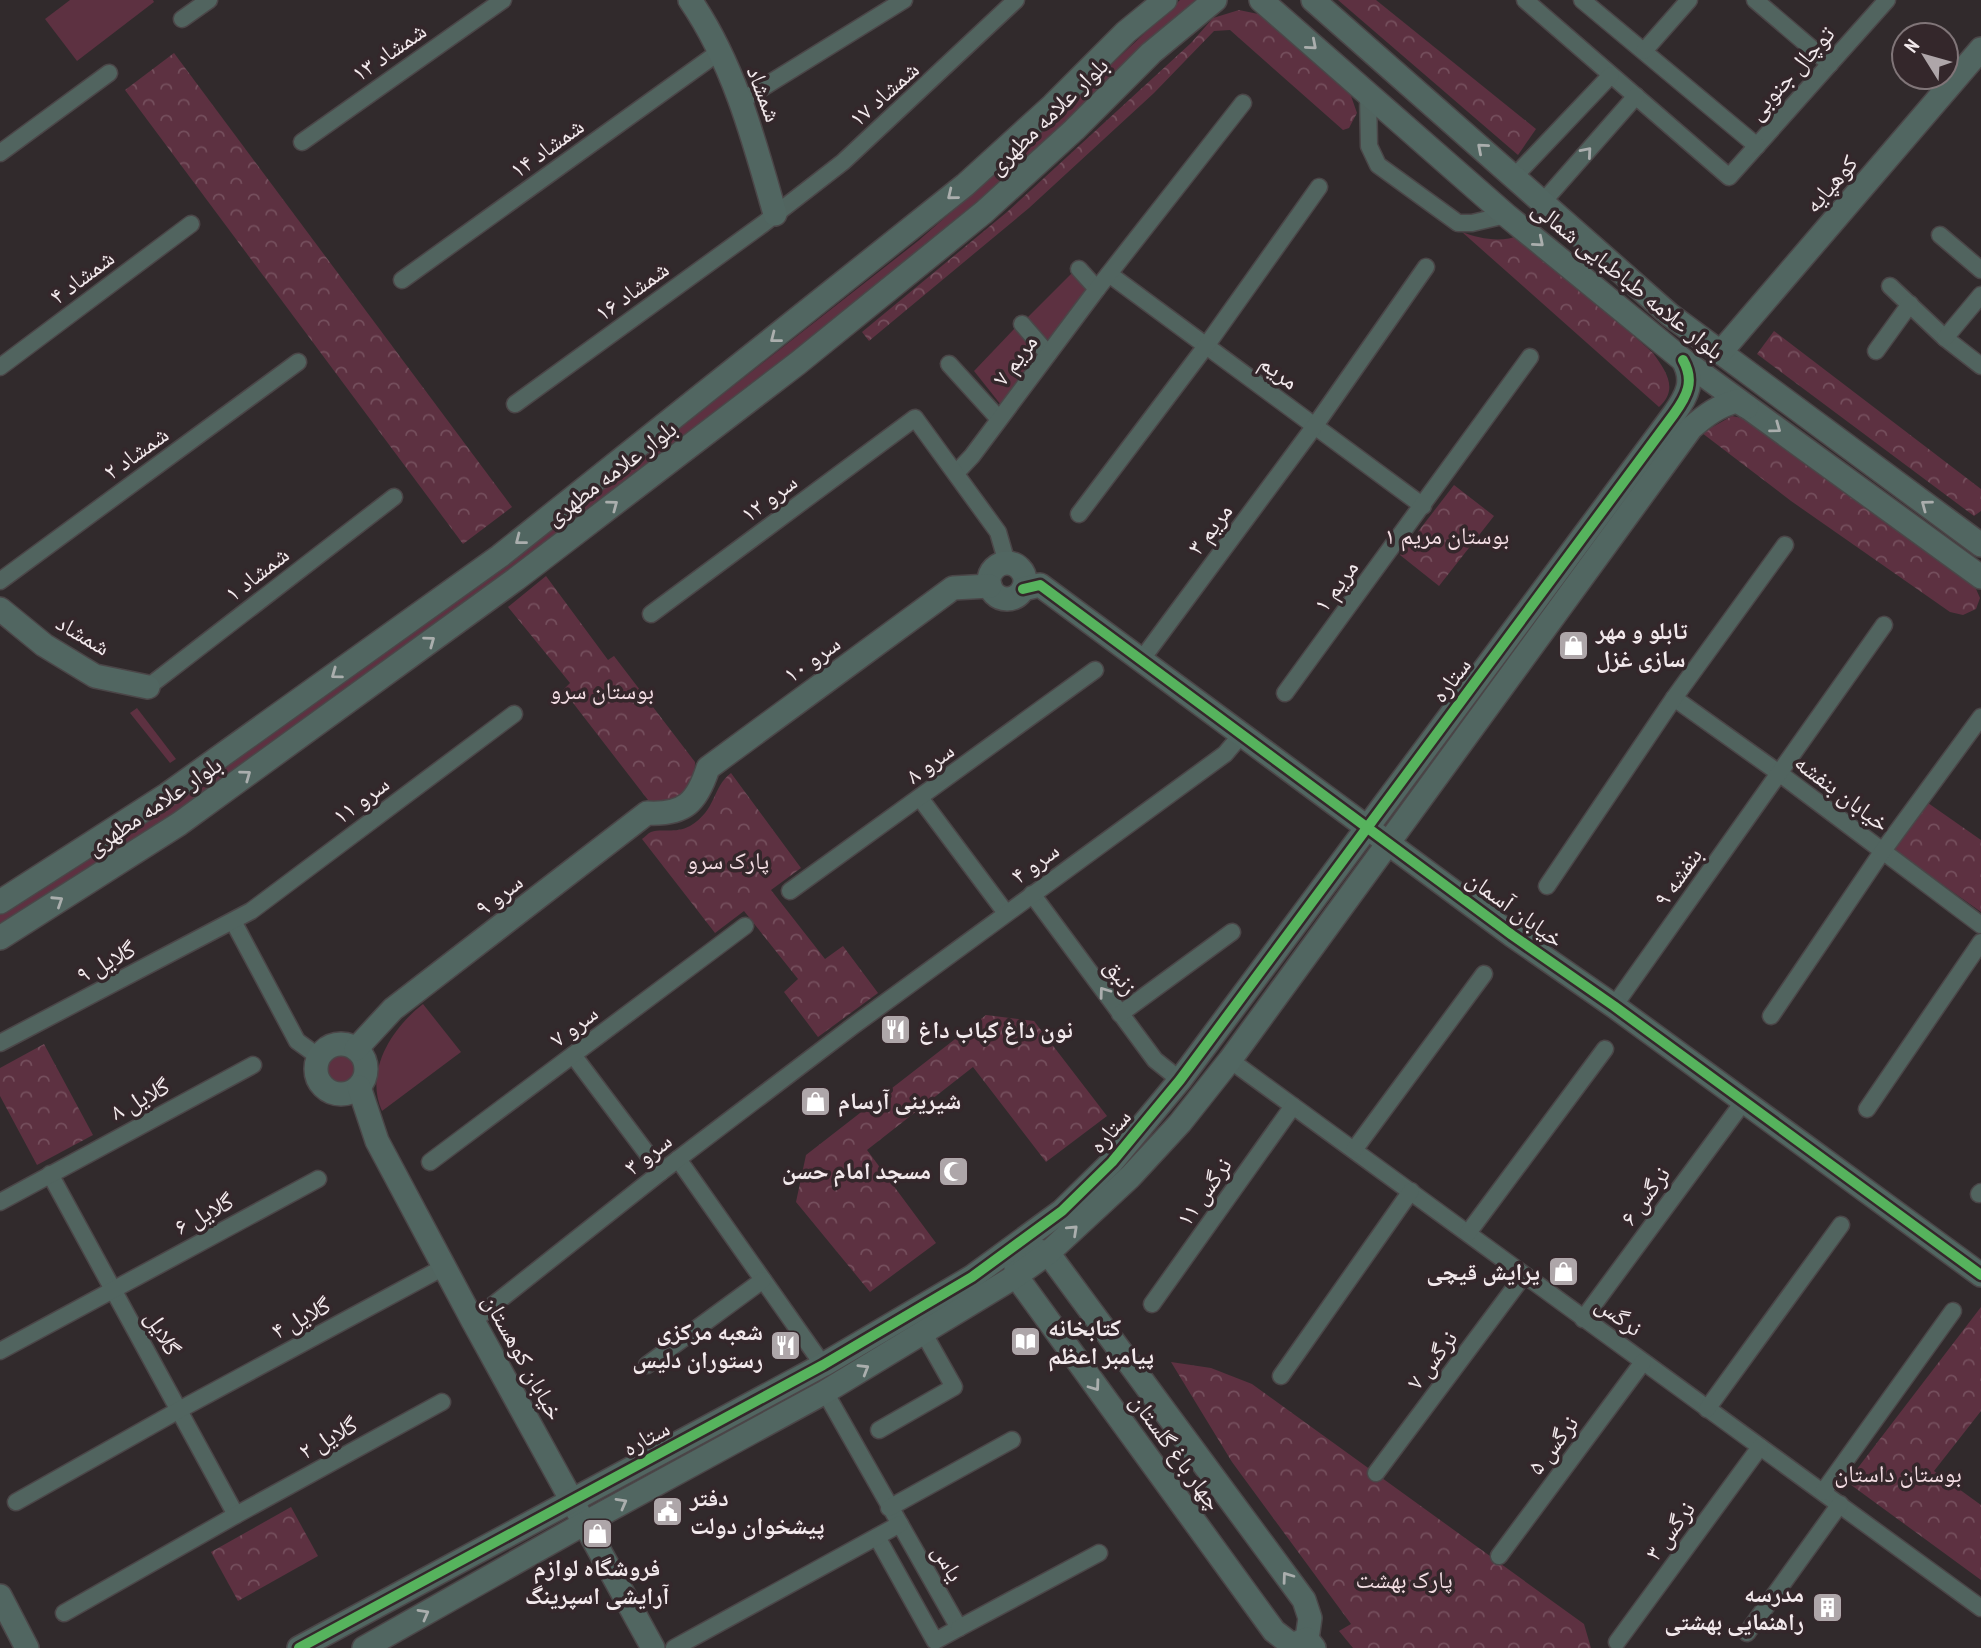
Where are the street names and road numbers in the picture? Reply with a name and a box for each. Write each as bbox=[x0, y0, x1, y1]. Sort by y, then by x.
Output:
street label: شمشاد ۱۳ bbox=[345, 15, 432, 88]
street label: توچال جنوبی bbox=[1740, 19, 1841, 126]
street label: بلوار علامه مطهری bbox=[980, 50, 1115, 181]
street label: شمشاد ۱۷ bbox=[842, 54, 925, 133]
street label: شمشاد bbox=[740, 61, 789, 126]
street label: شمشاد ۱۴ bbox=[504, 110, 590, 185]
street label: کوهپایه bbox=[1797, 148, 1864, 219]
street label: بلوار علامه طباطبایی شمالی bbox=[1526, 193, 1731, 367]
street label: شمشاد ۴ bbox=[43, 242, 120, 311]
street label: شمشاد ۱۶ bbox=[589, 253, 675, 328]
street label: مریم ۷ bbox=[985, 327, 1045, 393]
street label: مریم bbox=[1253, 347, 1305, 397]
street label: بلوار علامه مطهری bbox=[539, 413, 683, 532]
street label: شمشاد ۲ bbox=[97, 418, 175, 487]
street label: سرو ۱۲ bbox=[734, 466, 803, 529]
street label: مریم ۳ bbox=[1180, 496, 1240, 562]
street label: شمشاد ۱ bbox=[218, 539, 295, 608]
street label: مریم ۱ bbox=[1306, 553, 1366, 619]
street label: شمشاد bbox=[51, 607, 116, 662]
street label: سرو ۱۰ bbox=[777, 627, 846, 690]
street label: ستاره bbox=[1423, 651, 1478, 709]
street label: سرو ۸ bbox=[899, 735, 960, 791]
street label: خیابان بنفشه bbox=[1788, 747, 1896, 839]
street label: بلوار علامه مطهری bbox=[80, 749, 228, 862]
street label: سرو ۱۱ bbox=[326, 768, 395, 831]
street label: سرو ۴ bbox=[1004, 835, 1065, 891]
street label: بنفشه ۹ bbox=[1646, 841, 1709, 912]
street label: خیابان آسمان bbox=[1460, 863, 1570, 954]
street label: سرو ۹ bbox=[468, 866, 529, 923]
street label: گلایل ۹ bbox=[71, 933, 141, 990]
street label: زنبق bbox=[1098, 952, 1145, 1001]
street label: سرو ۷ bbox=[543, 997, 604, 1054]
street label: گلایل ۸ bbox=[105, 1070, 175, 1127]
street label: ستاره bbox=[1082, 1102, 1138, 1160]
street label: سرو ۳ bbox=[617, 1125, 678, 1182]
street label: نرگس ۱۱ bbox=[1169, 1151, 1238, 1232]
street label: نرگس ۶ bbox=[1612, 1160, 1677, 1232]
street label: گلایل ۶ bbox=[169, 1185, 239, 1242]
street label: خیابان کوهستان bbox=[476, 1288, 571, 1425]
street label: نرگس bbox=[1590, 1288, 1649, 1343]
street label: گلایل ۴ bbox=[266, 1289, 336, 1346]
street label: گلایل bbox=[138, 1305, 188, 1361]
street label: نرگس ۷ bbox=[1399, 1324, 1464, 1396]
street label: چهار باغ گلستان bbox=[1123, 1387, 1229, 1516]
street label: گلایل ۲ bbox=[293, 1409, 363, 1466]
street label: نرگس ۵ bbox=[1520, 1409, 1585, 1481]
street label: ستاره bbox=[617, 1412, 675, 1463]
street label: نرگس ۳ bbox=[1637, 1495, 1702, 1567]
street label: یاس bbox=[925, 1538, 972, 1587]

